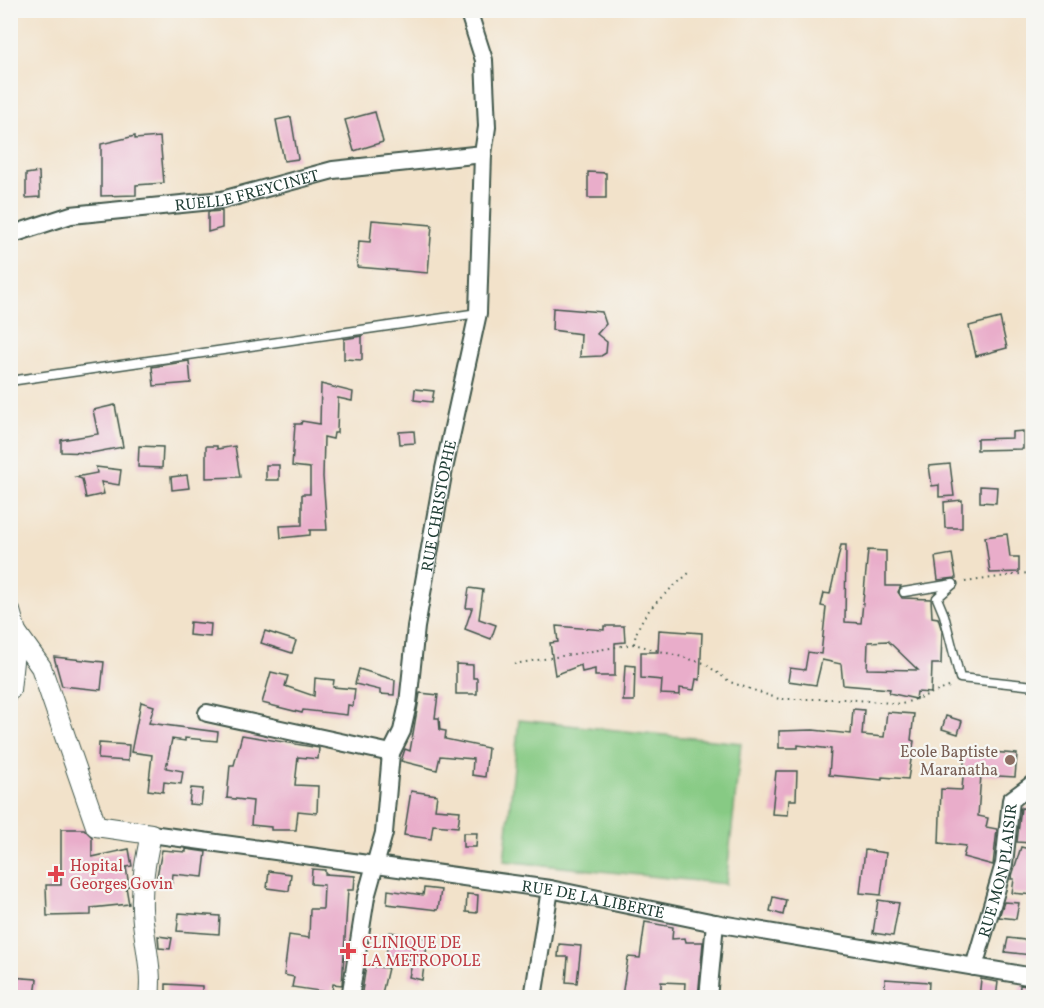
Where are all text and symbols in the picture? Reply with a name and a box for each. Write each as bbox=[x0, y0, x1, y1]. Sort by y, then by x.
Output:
street label: RUELLE FREYCINET bbox=[174, 165, 322, 218]
street label: RUE CHRISTOPHE bbox=[417, 438, 463, 574]
place label: Ecole Baptiste Maranatha bbox=[900, 742, 998, 782]
marker: Ecole Baptiste Maranatha bbox=[1003, 753, 1017, 767]
street label: RUE MON PLAISIR bbox=[974, 802, 1024, 940]
place label: Hopital Georges Govin bbox=[70, 856, 173, 896]
marker: Hopital Georges Govin bbox=[47, 865, 65, 883]
street label: RUE DE LA LIBERTÉ bbox=[520, 876, 666, 925]
place label: CLINIQUE DE LA METROPOLE bbox=[362, 933, 481, 973]
marker: CLINIQUE DE LA METROPOLE bbox=[339, 942, 357, 960]

